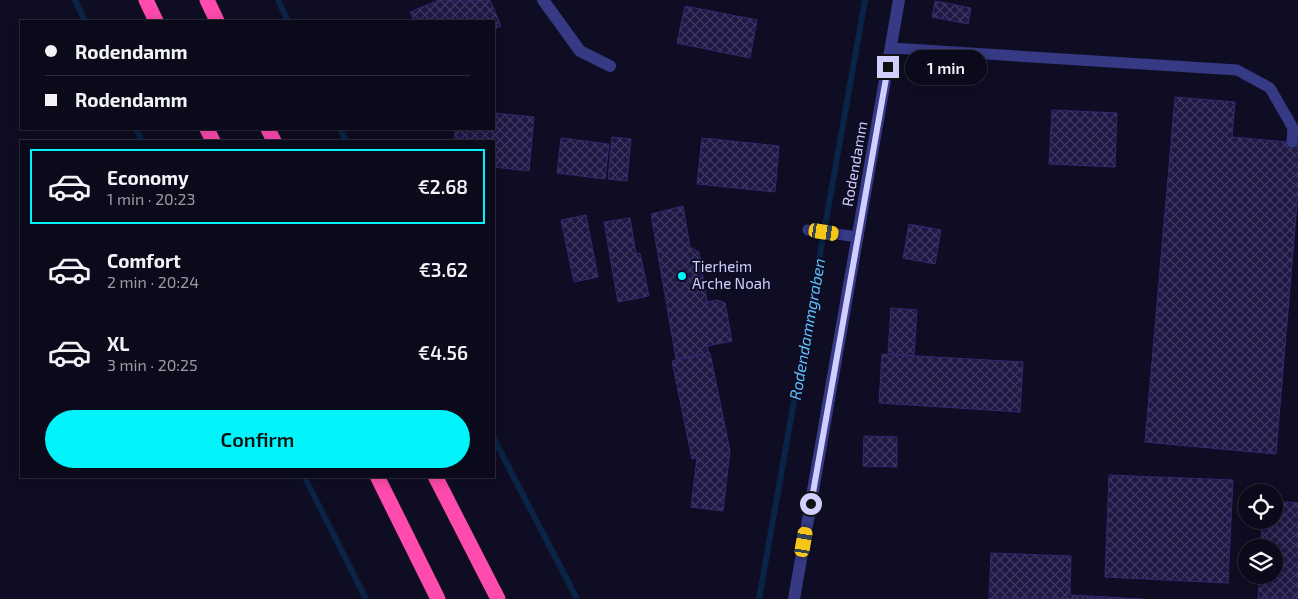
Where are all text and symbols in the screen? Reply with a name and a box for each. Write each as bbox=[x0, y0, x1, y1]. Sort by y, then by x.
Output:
text: Rodendamm bbox=[75, 40, 188, 63]
callout: 1 min bbox=[906, 50, 988, 84]
route end bbox=[877, 56, 899, 78]
text: 1 min bbox=[927, 58, 965, 77]
text: Rodendamm bbox=[75, 88, 188, 111]
street label: Rodendamm bbox=[838, 120, 870, 208]
icon: car bbox=[47, 164, 92, 209]
text: Economy bbox=[107, 166, 189, 189]
text: €2.68 bbox=[418, 175, 468, 198]
text: 1 min · 20:23 bbox=[107, 189, 195, 208]
car bbox=[808, 222, 839, 242]
icon: car bbox=[47, 247, 92, 292]
text: Comfort bbox=[107, 249, 181, 272]
place label: Tierheim Arche Noah bbox=[692, 257, 771, 292]
water label: Rodendammgraben bbox=[785, 257, 828, 401]
text: €3.62 bbox=[419, 258, 468, 281]
marker: Tierheim Arche Noah bbox=[676, 270, 688, 282]
text: 2 min · 20:24 bbox=[107, 272, 199, 291]
icon: car bbox=[47, 330, 92, 375]
text: XL bbox=[107, 332, 129, 355]
text: €4.56 bbox=[418, 341, 468, 364]
text: 3 min · 20:25 bbox=[107, 355, 198, 374]
button: Confirm bbox=[45, 410, 470, 468]
map controls bbox=[1238, 484, 1283, 584]
button: locate bbox=[1238, 484, 1283, 529]
route start bbox=[800, 493, 822, 515]
car bbox=[794, 526, 813, 558]
button: layers bbox=[1238, 539, 1283, 584]

